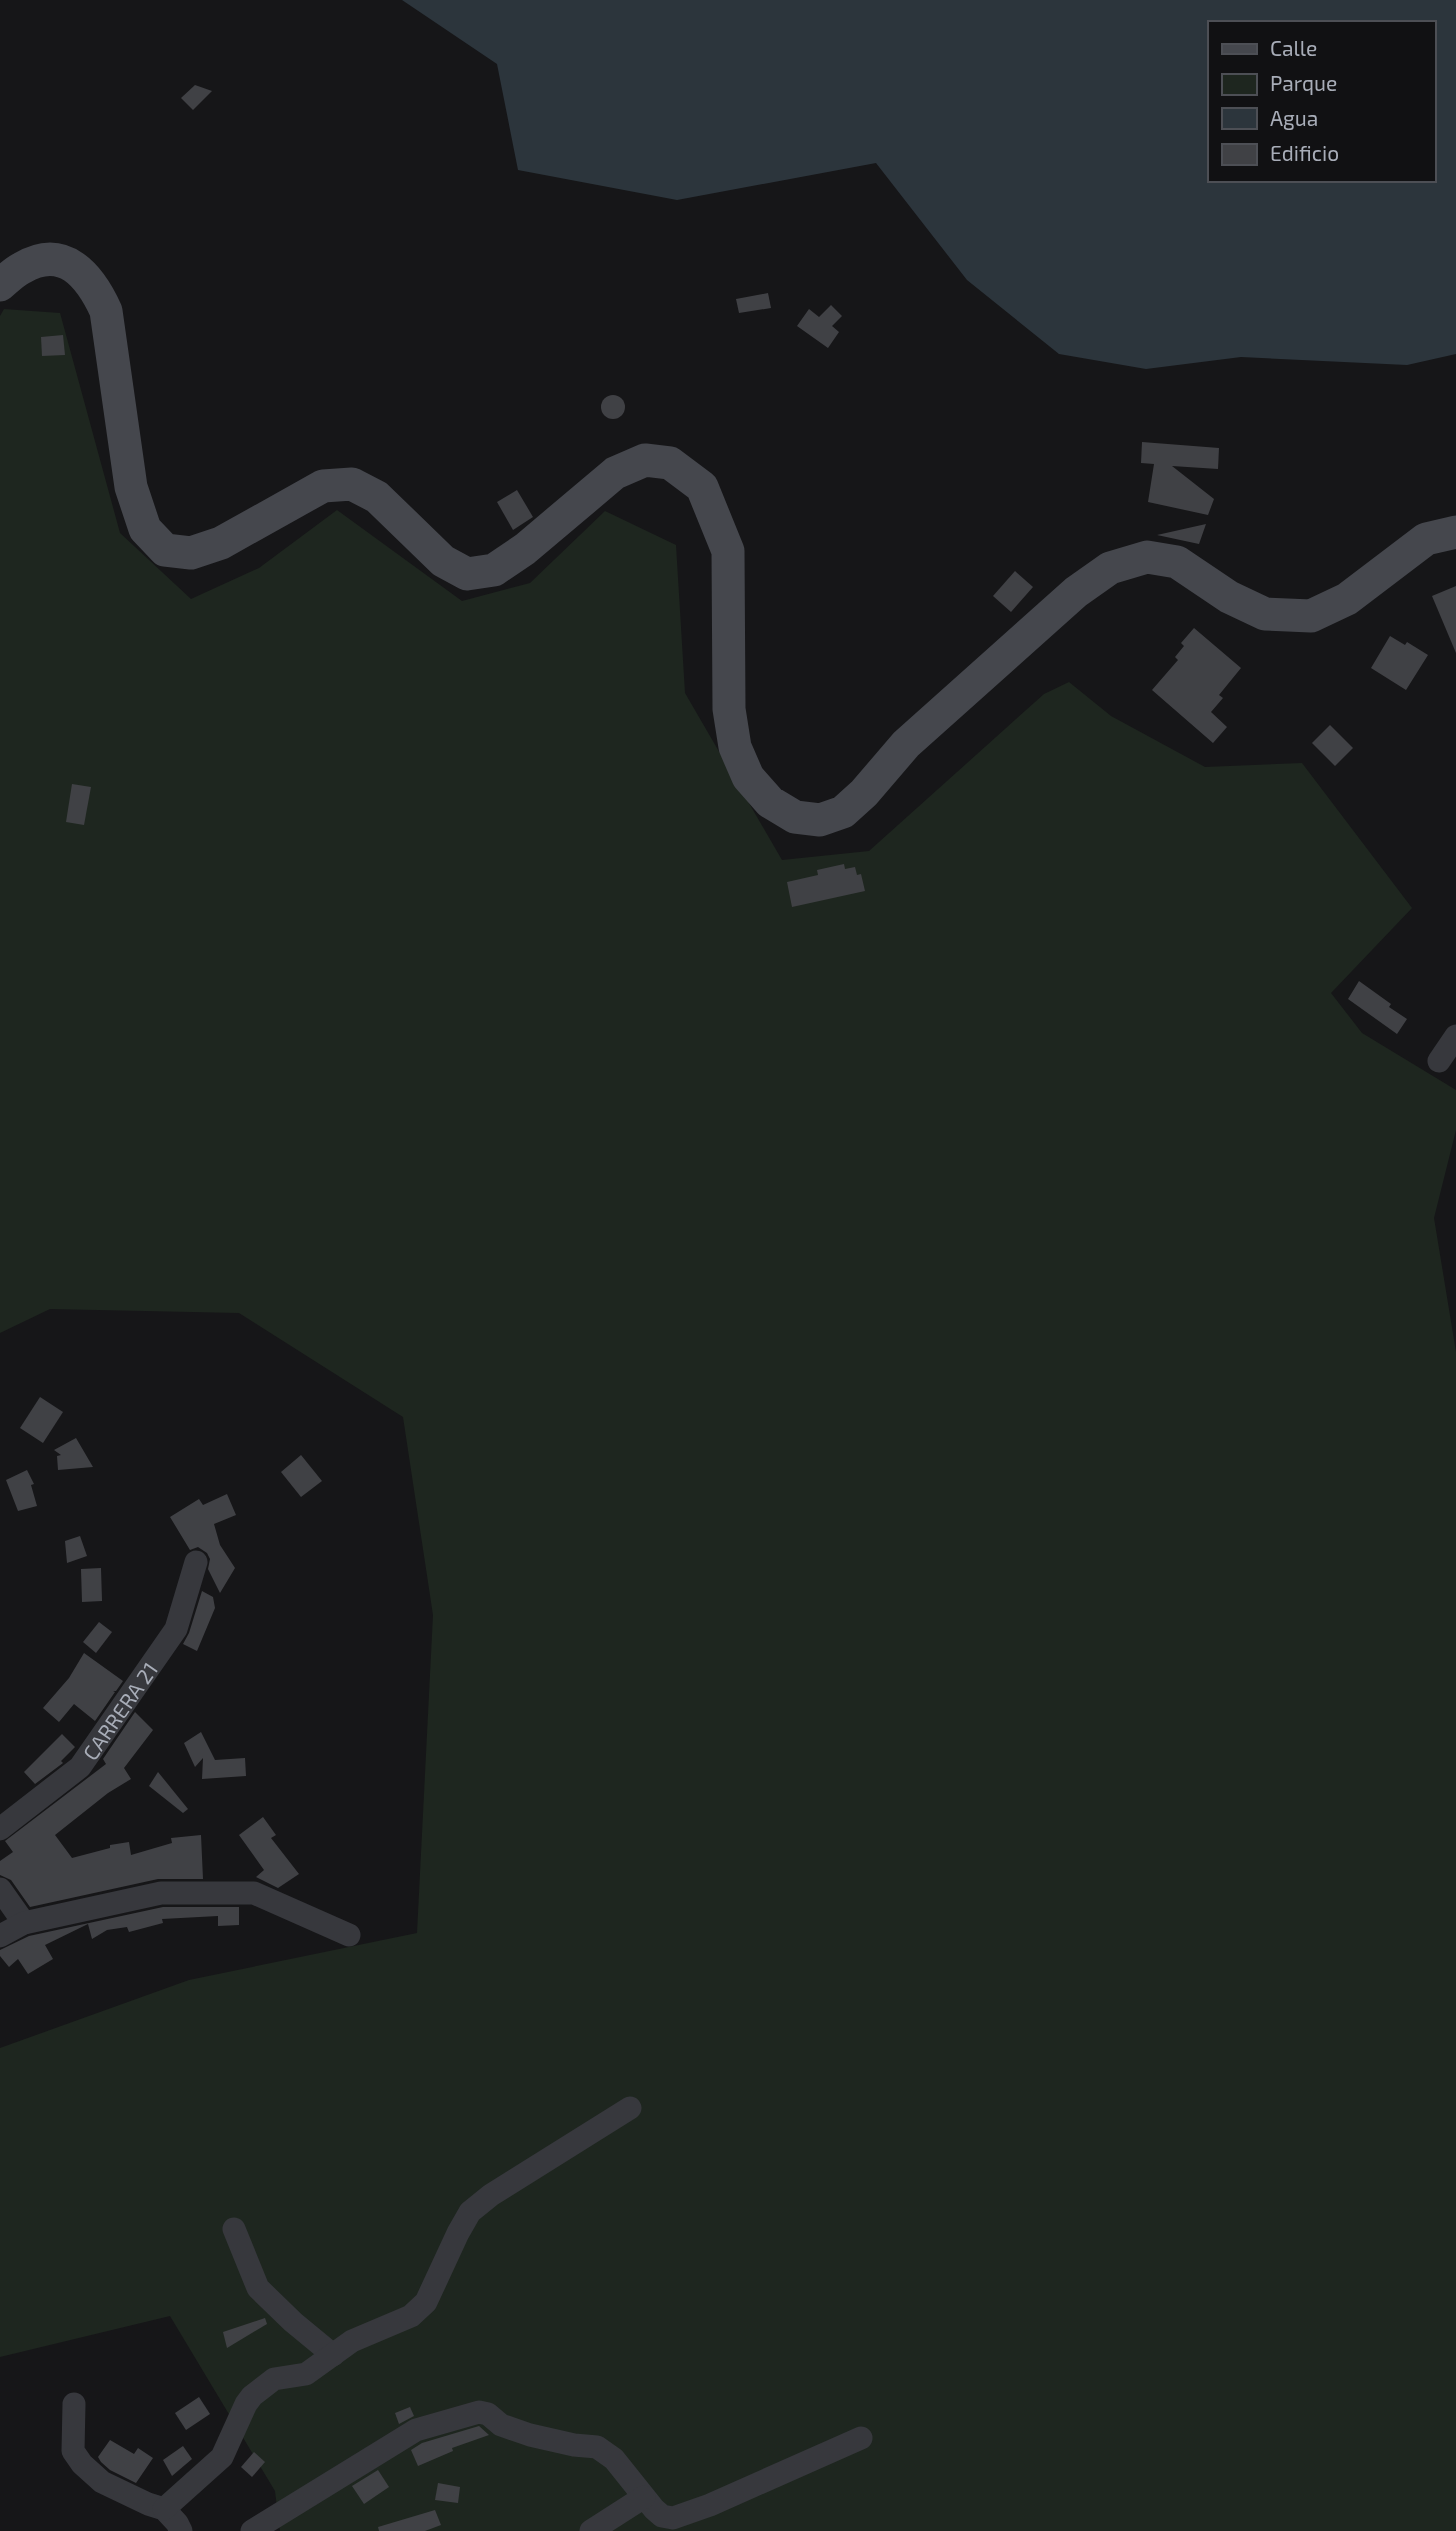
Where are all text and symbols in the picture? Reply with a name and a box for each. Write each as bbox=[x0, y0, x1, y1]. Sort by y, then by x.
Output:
legend bbox=[1208, 21, 1435, 182]
text: Calle bbox=[1270, 35, 1317, 60]
text: Parque bbox=[1270, 70, 1337, 95]
text: Agua bbox=[1270, 105, 1318, 130]
text: Edificio bbox=[1270, 140, 1339, 165]
street label: CARRERA 21 bbox=[77, 1657, 162, 1764]

